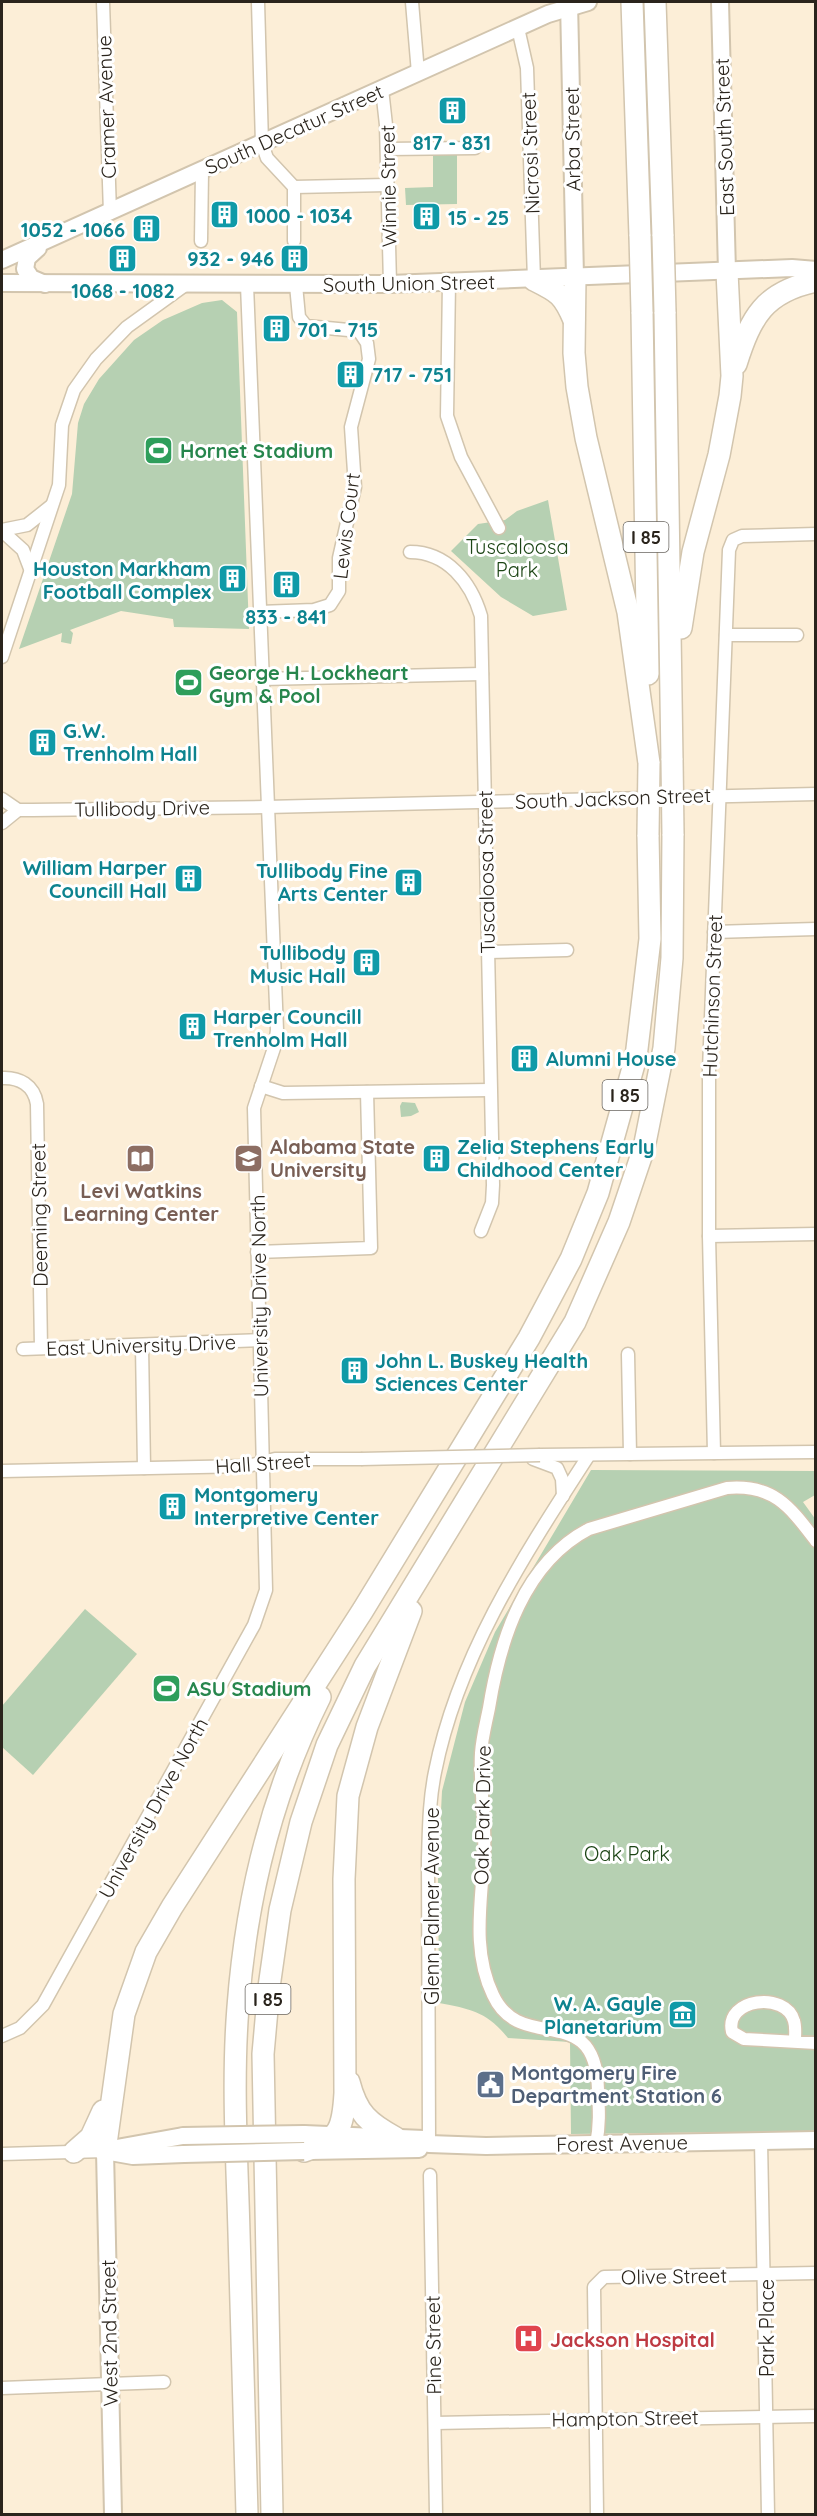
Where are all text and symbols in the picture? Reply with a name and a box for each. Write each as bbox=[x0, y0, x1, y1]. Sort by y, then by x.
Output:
street label: Cramer Avenue bbox=[91, 35, 121, 179]
street label: East South Street bbox=[709, 57, 739, 216]
street label: South Decatur Street bbox=[201, 78, 387, 180]
street label: Arba Street bbox=[559, 86, 585, 192]
street label: Nicrosi Street bbox=[515, 91, 545, 215]
building icon: 817 - 831 bbox=[436, 95, 468, 127]
street label: Winnie Street bbox=[374, 124, 402, 247]
place label: 817 - 831 bbox=[413, 130, 491, 155]
building icon: 1000 - 1034 bbox=[209, 199, 241, 231]
building icon: 15 - 25 bbox=[411, 201, 443, 233]
place label: 1000 - 1034 bbox=[246, 203, 353, 228]
place label: 15 - 25 bbox=[448, 205, 509, 230]
building icon: 1052 - 1066 bbox=[130, 213, 162, 245]
place label: 1052 - 1066 bbox=[21, 217, 125, 242]
building icon: 932 - 946 bbox=[279, 242, 311, 274]
building icon: 1068 - 1082 bbox=[107, 243, 139, 275]
place label: 932 - 946 bbox=[187, 246, 274, 271]
street label: South Union Street bbox=[323, 269, 495, 297]
place label: 1068 - 1082 bbox=[71, 278, 175, 303]
building icon: 701 - 715 bbox=[260, 313, 292, 345]
place label: 701 - 715 bbox=[297, 317, 378, 342]
building icon: 717 - 751 bbox=[335, 358, 367, 390]
place label: 717 - 751 bbox=[372, 362, 452, 387]
sports icon: Hornet Stadium bbox=[143, 434, 175, 466]
place label: Hornet Stadium bbox=[180, 438, 333, 463]
street label: Lewis Court bbox=[327, 471, 365, 581]
road number: I 85 bbox=[624, 522, 668, 552]
park label: Tuscaloosa Park bbox=[465, 534, 569, 582]
place label: Houston Markham Football Complex bbox=[33, 556, 211, 604]
building icon: Houston Markham Football Complex bbox=[216, 563, 248, 595]
building icon: 833 - 841 bbox=[270, 569, 302, 601]
place label: 833 - 841 bbox=[245, 604, 327, 629]
place label: George H. Lockheart Gym & Pool bbox=[209, 660, 409, 708]
sports icon: George H. Lockheart Gym & Pool bbox=[172, 667, 204, 699]
place label: G.W. Trenholm Hall bbox=[63, 718, 198, 766]
building icon: G.W. Trenholm Hall bbox=[26, 726, 58, 758]
street label: South Jackson Street bbox=[515, 782, 712, 814]
street label: Tuscaloosa Street bbox=[472, 790, 500, 954]
street label: Tullibody Drive bbox=[74, 794, 210, 822]
place label: William Harper Councill Hall bbox=[23, 855, 167, 903]
place label: Tullibody Fine Arts Center bbox=[256, 858, 388, 906]
building icon: William Harper Councill Hall bbox=[172, 862, 204, 894]
building icon: Tullibody Fine Arts Center bbox=[393, 866, 425, 898]
street label: Hutchinson Street bbox=[697, 914, 727, 1078]
place label: Tullibody Music Hall bbox=[250, 940, 346, 988]
building icon: Tullibody Music Hall bbox=[351, 947, 383, 979]
place label: Harper Councill Trenholm Hall bbox=[213, 1004, 362, 1052]
building icon: Harper Councill Trenholm Hall bbox=[176, 1011, 208, 1043]
building icon: Alumni House bbox=[509, 1042, 541, 1074]
place label: Alumni House bbox=[546, 1046, 677, 1071]
road number: I 85 bbox=[602, 1080, 648, 1110]
place label: Alabama State University bbox=[270, 1134, 415, 1182]
place label: Zelia Stephens Early Childhood Center bbox=[457, 1134, 655, 1182]
school or university icon: Alabama State University bbox=[233, 1142, 265, 1174]
building icon: Zelia Stephens Early Childhood Center bbox=[420, 1142, 452, 1174]
street label: Deeming Street bbox=[25, 1143, 53, 1287]
library icon: Levi Watkins Learning Center bbox=[125, 1143, 157, 1175]
place label: Levi Watkins Learning Center bbox=[63, 1178, 219, 1226]
street label: University Drive North bbox=[245, 1194, 273, 1398]
street label: East University Drive bbox=[46, 1329, 236, 1361]
place label: John L. Buskey Health Sciences Center bbox=[375, 1348, 588, 1396]
building icon: John L. Buskey Health Sciences Center bbox=[338, 1355, 370, 1387]
street label: Hall Street bbox=[214, 1447, 312, 1479]
place label: Montgomery Interpretive Center bbox=[194, 1482, 379, 1530]
building icon: Montgomery Interpretive Center bbox=[157, 1490, 189, 1522]
sports icon: ASU Stadium bbox=[150, 1672, 182, 1704]
place label: ASU Stadium bbox=[187, 1676, 312, 1701]
street label: University Drive North bbox=[93, 1713, 213, 1903]
street label: Oak Park Drive bbox=[468, 1745, 496, 1885]
street label: Glenn Palmer Avenue bbox=[419, 1807, 444, 2005]
park label: Oak Park bbox=[584, 1841, 670, 1866]
road number: I 85 bbox=[246, 1984, 290, 2014]
place label: W. A. Gayle Planetarium bbox=[544, 1991, 662, 2039]
museum icon: W. A. Gayle Planetarium bbox=[667, 1999, 699, 2031]
place label: Montgomery Fire Department Station 6 bbox=[511, 2060, 722, 2108]
public building icon: Montgomery Fire Department Station 6 bbox=[474, 2068, 506, 2100]
street label: Forest Avenue bbox=[556, 2129, 688, 2157]
street label: West 2nd Street bbox=[95, 2259, 123, 2407]
street label: Olive Street bbox=[621, 2263, 727, 2289]
street label: Park Place bbox=[754, 2279, 779, 2377]
street label: Pine Street bbox=[420, 2295, 446, 2395]
hospital icon: Jackson Hospital bbox=[513, 2323, 545, 2355]
place label: Jackson Hospital bbox=[550, 2327, 715, 2352]
street label: Hampton Street bbox=[551, 2404, 699, 2432]

